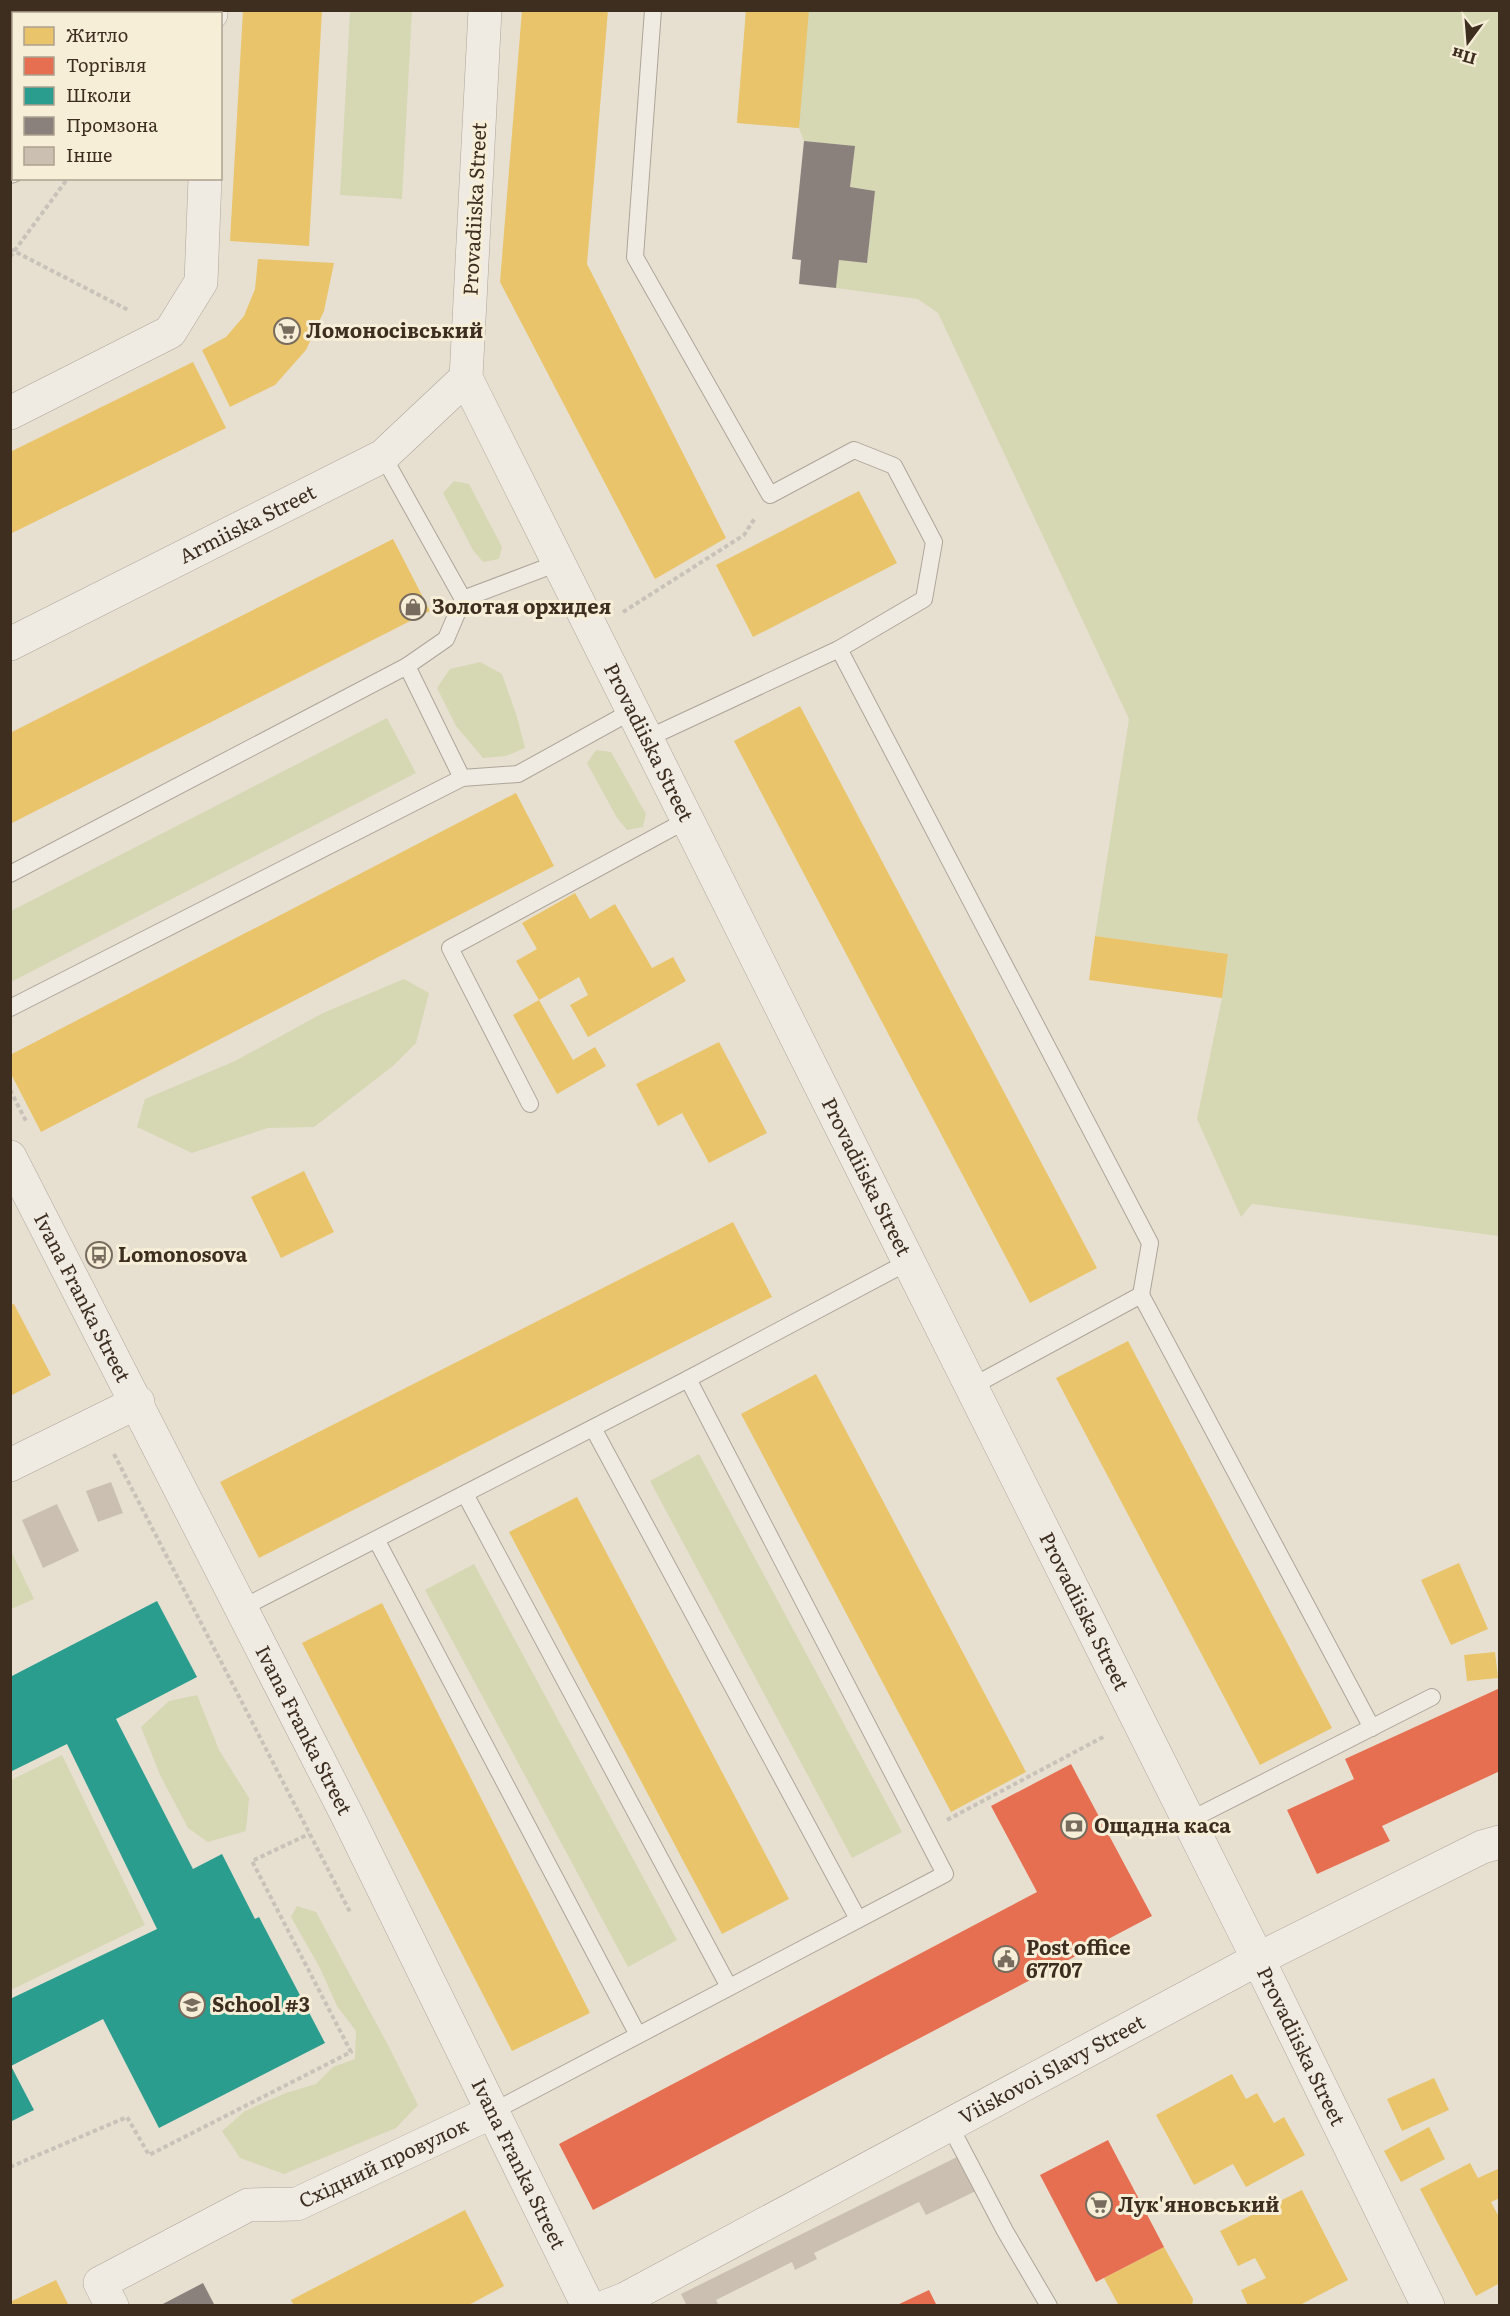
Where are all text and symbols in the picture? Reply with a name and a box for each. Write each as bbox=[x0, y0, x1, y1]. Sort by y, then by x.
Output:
legend bbox=[12, 12, 222, 180]
north arrow bbox=[1438, 12, 1498, 72]
text: Житло bbox=[66, 21, 128, 48]
text: Пн bbox=[1448, 42, 1479, 72]
text: Торгівля bbox=[66, 51, 147, 78]
text: Школи bbox=[66, 81, 131, 108]
text: Промзона bbox=[66, 111, 158, 138]
street label: Provadiiska Street bbox=[453, 121, 493, 296]
text: Інше bbox=[66, 141, 112, 168]
place label: Ломоносівський bbox=[306, 314, 483, 344]
supermarket icon: Ломоносівський bbox=[272, 316, 302, 346]
street label: Armiiska Street bbox=[173, 475, 320, 570]
place label: Золотая орхидея bbox=[432, 590, 611, 620]
shop icon: Золотая орхидея bbox=[398, 592, 428, 622]
street label: Provadiiska Street bbox=[598, 657, 703, 826]
street label: Provadiiska Street bbox=[816, 1092, 920, 1260]
street label: Ivana Franka Street bbox=[28, 1207, 140, 1387]
place label: Lomonosova bbox=[118, 1238, 248, 1268]
bus stop icon: Lomonosova bbox=[84, 1240, 114, 1270]
street label: Provadiiska Street bbox=[1033, 1526, 1138, 1695]
street label: Ivana Franka Street bbox=[249, 1639, 361, 1819]
place label: Ощадна каса bbox=[1094, 1809, 1231, 1839]
bank icon: Ощадна каса bbox=[1059, 1811, 1089, 1841]
place label: Post office 67707 bbox=[1026, 1931, 1131, 1984]
public building icon: Post office 67707 bbox=[991, 1944, 1021, 1974]
street label: Provadiiska Street bbox=[1251, 1961, 1354, 2130]
place label: School #3 bbox=[212, 1988, 310, 2018]
school or university icon: School #3 bbox=[177, 1990, 207, 2020]
street label: Viiskovoi Slavy Street bbox=[953, 2006, 1149, 2130]
street label: Ivana Franka Street bbox=[465, 2073, 575, 2254]
street label: Східний провулок bbox=[293, 2108, 473, 2214]
place label: Лук'яновський bbox=[1118, 2188, 1279, 2218]
supermarket icon: Лук'яновський bbox=[1084, 2190, 1114, 2220]

